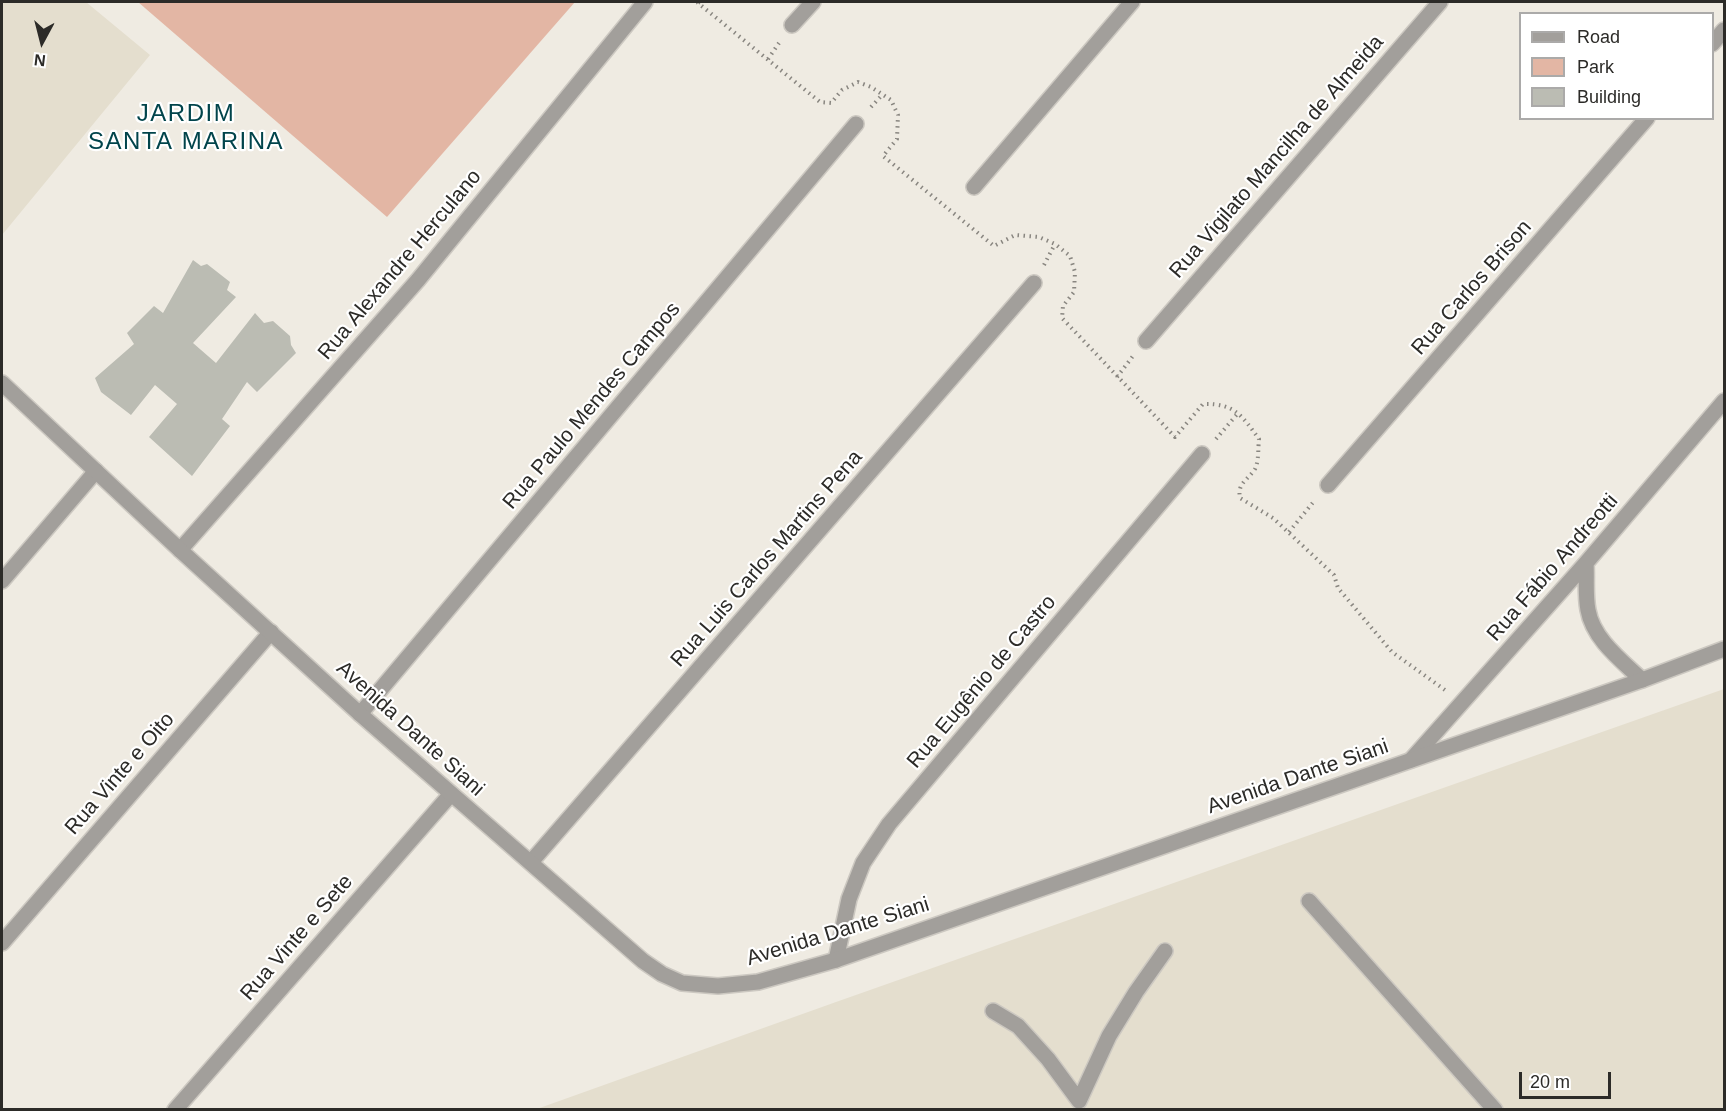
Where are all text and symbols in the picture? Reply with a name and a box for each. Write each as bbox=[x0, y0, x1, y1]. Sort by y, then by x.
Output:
north arrow bbox=[12, 12, 72, 72]
legend bbox=[1519, 12, 1714, 120]
text: Road bbox=[1577, 27, 1620, 47]
street label: Rua Vigilato Mancilha de Almeida bbox=[1165, 30, 1389, 284]
text: N bbox=[33, 51, 47, 70]
text: Park bbox=[1577, 57, 1614, 77]
text: Building bbox=[1577, 87, 1641, 107]
district label: JARDIM SANTA MARINA bbox=[88, 100, 284, 156]
street label: Rua Alexandre Herculano bbox=[313, 165, 487, 365]
street label: Rua Carlos Brison bbox=[1407, 215, 1537, 361]
street label: Rua Paulo Mendes Campos bbox=[498, 297, 686, 515]
street label: Rua Luis Carlos Martins Pena bbox=[666, 445, 868, 673]
street label: Rua Fábio Andreotti bbox=[1482, 489, 1624, 647]
street label: Rua Eugênio de Castro bbox=[902, 590, 1062, 774]
street label: Avenida Dante Siani bbox=[331, 656, 489, 802]
street label: Rua Vinte e Oito bbox=[60, 708, 180, 840]
street label: Avenida Dante Siani bbox=[1204, 734, 1392, 820]
street label: Rua Vinte e Sete bbox=[236, 870, 358, 1006]
street label: Avenida Dante Siani bbox=[744, 892, 932, 972]
scale bar bbox=[1522, 1060, 1614, 1098]
text: 20 m bbox=[1530, 1072, 1570, 1092]

